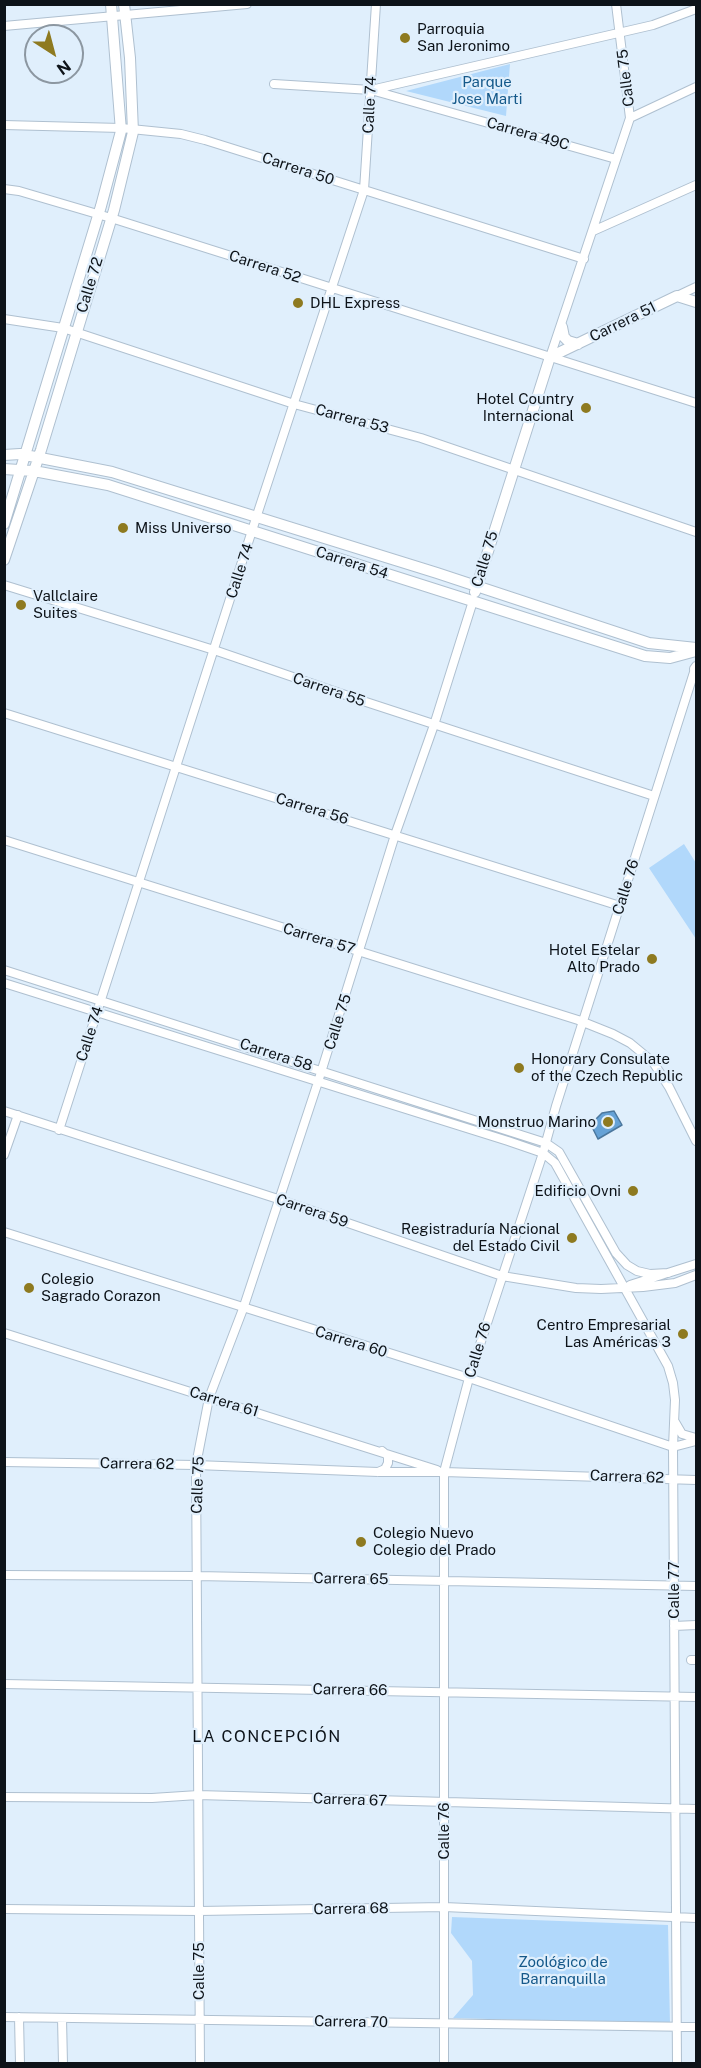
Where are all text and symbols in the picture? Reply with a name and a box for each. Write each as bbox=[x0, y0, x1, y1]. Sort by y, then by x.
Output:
place label: Parroquia San Jeronimo bbox=[417, 20, 510, 55]
north arrow bbox=[24, 24, 84, 84]
marker: Parroquia San Jeronimo bbox=[398, 31, 412, 45]
street label: Calle 75 bbox=[614, 48, 638, 108]
text: N bbox=[53, 56, 74, 79]
park label: Parque Jose Marti bbox=[452, 73, 522, 108]
street label: Calle 74 bbox=[360, 76, 380, 134]
street label: Carrera 49C bbox=[485, 114, 571, 154]
street label: Carrera 50 bbox=[260, 149, 336, 189]
street label: Carrera 52 bbox=[227, 247, 303, 287]
street label: Calle 72 bbox=[73, 255, 107, 315]
place label: DHL Express bbox=[310, 294, 400, 312]
marker: DHL Express bbox=[291, 296, 305, 310]
street label: Carrera 51 bbox=[587, 298, 659, 346]
place label: Hotel Country Internacional bbox=[476, 390, 574, 425]
street label: Carrera 53 bbox=[313, 401, 391, 437]
marker: Hotel Country Internacional bbox=[579, 401, 593, 415]
place label: Miss Universo bbox=[135, 519, 231, 537]
marker: Miss Universo bbox=[116, 521, 130, 535]
street label: Calle 75 bbox=[468, 529, 502, 589]
street label: Calle 74 bbox=[223, 541, 257, 601]
street label: Carrera 54 bbox=[313, 543, 391, 583]
place label: Vallclaire Suites bbox=[33, 587, 98, 622]
marker: Vallclaire Suites bbox=[14, 598, 28, 612]
street label: Carrera 55 bbox=[290, 669, 368, 711]
street label: Carrera 56 bbox=[273, 789, 351, 829]
street label: Calle 76 bbox=[609, 857, 643, 917]
street label: Carrera 57 bbox=[281, 919, 357, 959]
place label: Hotel Estelar Alto Prado bbox=[549, 941, 640, 976]
marker: Hotel Estelar Alto Prado bbox=[645, 952, 659, 966]
street label: Calle 75 bbox=[321, 992, 355, 1052]
street label: Calle 74 bbox=[73, 1004, 107, 1064]
street label: Carrera 58 bbox=[237, 1035, 315, 1075]
place label: Honorary Consulate of the Czech Republic bbox=[531, 1050, 683, 1085]
marker: Honorary Consulate of the Czech Republic bbox=[512, 1061, 526, 1075]
place label: Monstruo Marino bbox=[477, 1113, 596, 1131]
marker: Monstruo Marino bbox=[601, 1115, 615, 1129]
place label: Edificio Ovni bbox=[535, 1182, 621, 1200]
marker: Edificio Ovni bbox=[626, 1184, 640, 1198]
street label: Carrera 59 bbox=[274, 1190, 350, 1232]
place label: Registraduría Nacional del Estado Civil bbox=[401, 1220, 560, 1255]
marker: Registraduría Nacional del Estado Civil bbox=[565, 1231, 579, 1245]
place label: Colegio Sagrado Corazon bbox=[41, 1270, 161, 1305]
marker: Colegio Sagrado Corazon bbox=[22, 1281, 36, 1295]
place label: Centro Empresarial Las Américas 3 bbox=[537, 1316, 671, 1351]
street label: Calle 76 bbox=[461, 1320, 495, 1380]
street label: Carrera 60 bbox=[313, 1322, 389, 1362]
marker: Centro Empresarial Las Américas 3 bbox=[676, 1327, 690, 1341]
street label: Carrera 61 bbox=[187, 1383, 261, 1421]
street label: Carrera 62 bbox=[100, 1454, 174, 1474]
street label: Calle 75 bbox=[188, 1456, 208, 1514]
street label: Carrera 62 bbox=[589, 1467, 665, 1487]
place label: Colegio Nuevo Colegio del Prado bbox=[373, 1524, 496, 1559]
marker: Colegio Nuevo Colegio del Prado bbox=[354, 1535, 368, 1549]
street label: Calle 77 bbox=[665, 1561, 683, 1619]
street label: Carrera 65 bbox=[313, 1569, 389, 1589]
street label: Carrera 66 bbox=[312, 1680, 388, 1700]
district label: LA CONCEPCIÓN bbox=[192, 1727, 342, 1747]
street label: Carrera 67 bbox=[313, 1790, 387, 1810]
street label: Calle 76 bbox=[435, 1802, 453, 1860]
street label: Carrera 68 bbox=[313, 1899, 389, 1919]
street label: Calle 75 bbox=[190, 1942, 208, 2000]
park label: Zoológico de Barranquilla bbox=[518, 1953, 608, 1988]
street label: Carrera 70 bbox=[314, 2012, 388, 2032]

